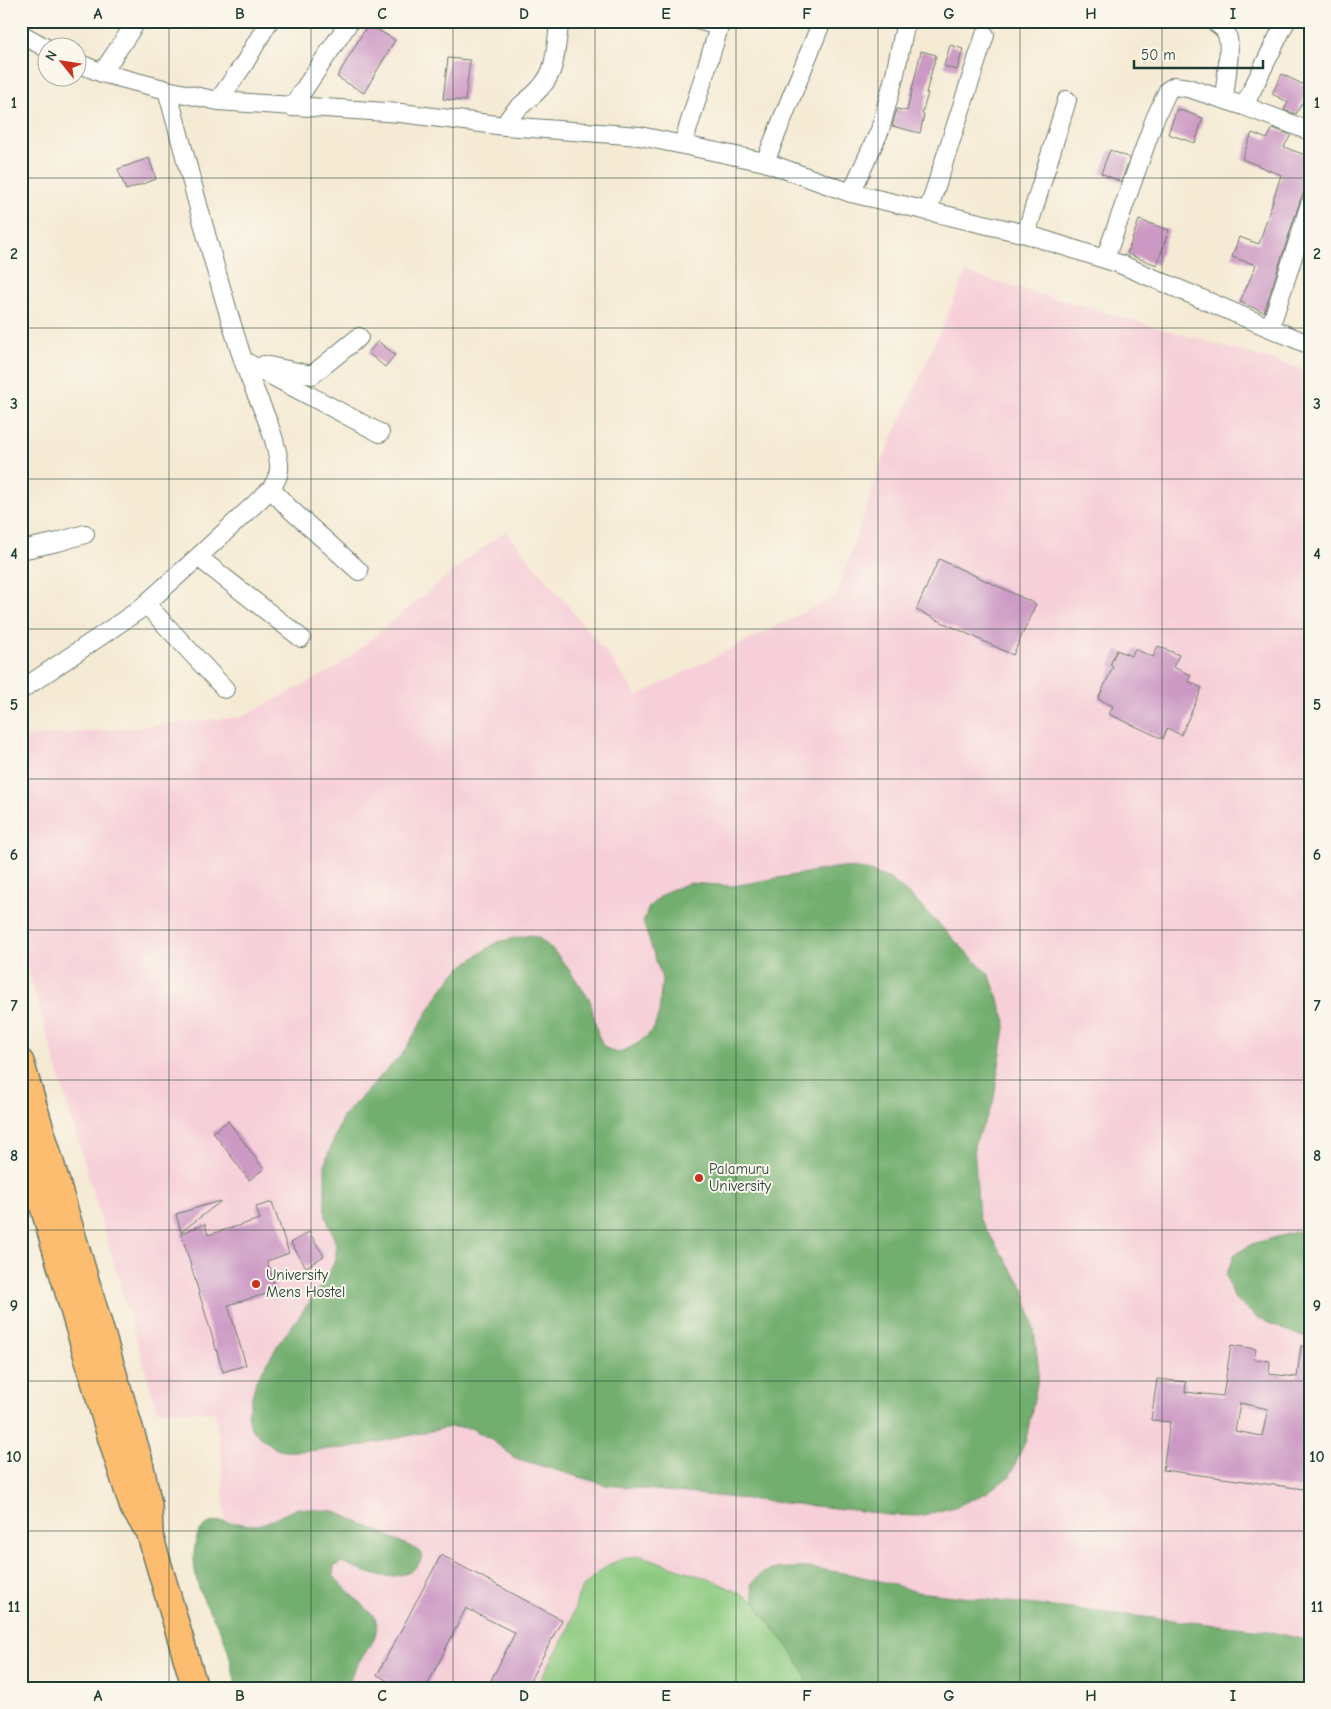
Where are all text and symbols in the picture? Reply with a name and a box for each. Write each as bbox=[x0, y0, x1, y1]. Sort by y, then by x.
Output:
text: A bbox=[94, 5, 103, 23]
text: B bbox=[235, 5, 245, 23]
text: C bbox=[377, 5, 387, 23]
text: D bbox=[519, 5, 529, 23]
text: E bbox=[661, 5, 671, 23]
text: F bbox=[802, 5, 812, 23]
text: G bbox=[943, 5, 955, 23]
text: H bbox=[1085, 5, 1097, 23]
text: I bbox=[1230, 5, 1236, 23]
north arrow bbox=[38, 38, 88, 88]
scale bar bbox=[1134, 38, 1262, 70]
text: 50 m bbox=[1141, 46, 1176, 64]
text: N bbox=[42, 48, 61, 64]
text: 1 bbox=[11, 94, 17, 112]
text: 1 bbox=[1314, 94, 1320, 112]
text: 2 bbox=[10, 245, 18, 263]
text: 2 bbox=[1313, 245, 1321, 263]
text: 3 bbox=[10, 395, 18, 413]
text: 3 bbox=[1313, 395, 1321, 413]
text: 4 bbox=[10, 545, 18, 563]
text: 4 bbox=[1313, 545, 1321, 563]
text: 5 bbox=[10, 696, 18, 714]
text: 5 bbox=[1313, 696, 1321, 714]
text: 6 bbox=[10, 846, 18, 864]
text: 6 bbox=[1313, 846, 1321, 864]
text: 7 bbox=[10, 997, 18, 1015]
text: 7 bbox=[1313, 997, 1321, 1015]
text: 8 bbox=[10, 1147, 18, 1165]
text: 8 bbox=[1313, 1147, 1321, 1165]
place label: Palamuru University bbox=[709, 1160, 771, 1195]
marker: Palamuru University bbox=[693, 1172, 705, 1184]
place label: University Mens Hostel bbox=[266, 1266, 345, 1301]
marker: University Mens Hostel bbox=[250, 1278, 262, 1290]
text: 9 bbox=[10, 1297, 18, 1315]
text: 9 bbox=[1313, 1297, 1321, 1315]
text: 10 bbox=[6, 1448, 22, 1466]
text: 10 bbox=[1309, 1448, 1325, 1466]
text: 11 bbox=[8, 1598, 20, 1616]
text: 11 bbox=[1311, 1598, 1323, 1616]
text: A bbox=[94, 1687, 103, 1705]
text: B bbox=[235, 1687, 245, 1705]
text: C bbox=[377, 1687, 387, 1705]
text: D bbox=[519, 1687, 529, 1705]
text: E bbox=[661, 1687, 671, 1705]
text: F bbox=[802, 1687, 812, 1705]
text: G bbox=[943, 1687, 955, 1705]
text: H bbox=[1085, 1687, 1097, 1705]
text: I bbox=[1230, 1687, 1236, 1705]

